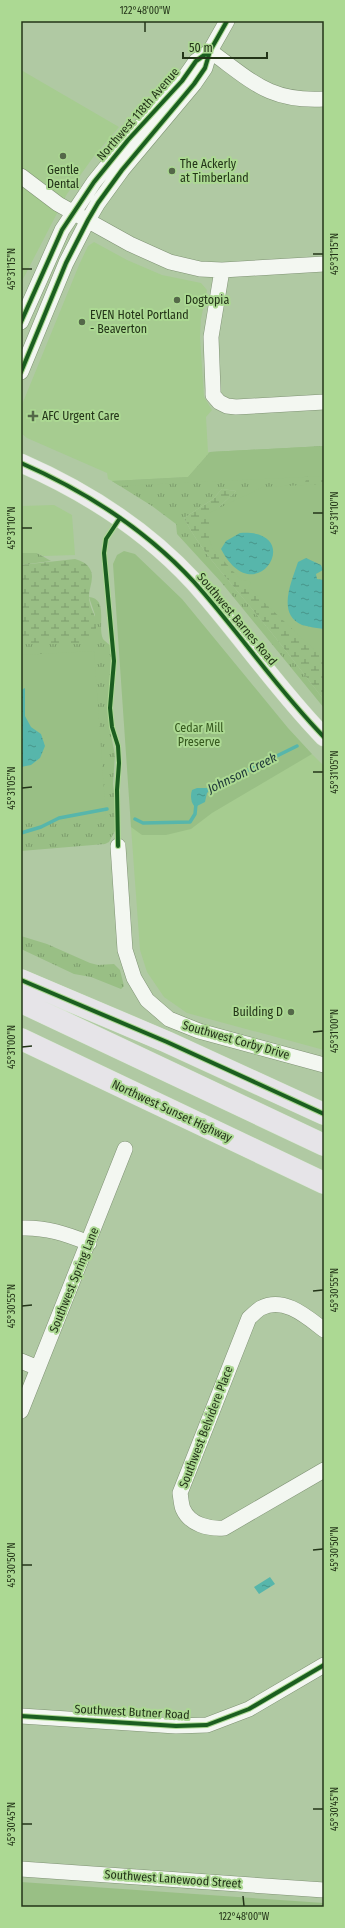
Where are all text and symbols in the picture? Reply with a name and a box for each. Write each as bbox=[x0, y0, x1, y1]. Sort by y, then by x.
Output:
text: 122°48'00"W bbox=[120, 5, 171, 17]
scale bar bbox=[183, 34, 267, 60]
text: 50 m bbox=[189, 41, 213, 55]
street label: Northwest 118th Avenue bbox=[94, 65, 182, 163]
marker: Gentle Dental bbox=[58, 151, 68, 161]
place label: The Ackerly at Timberland bbox=[180, 157, 249, 185]
place label: Gentle Dental bbox=[47, 163, 79, 191]
marker: The Ackerly at Timberland bbox=[167, 166, 177, 176]
text: 45°31'15"N bbox=[329, 233, 341, 275]
text: 45°31'15"N bbox=[6, 248, 18, 290]
place label: Dogtopia bbox=[185, 293, 229, 307]
marker: Dogtopia bbox=[172, 295, 182, 305]
place label: EVEN Hotel Portland - Beaverton bbox=[90, 308, 189, 336]
marker: EVEN Hotel Portland - Beaverton bbox=[77, 317, 87, 327]
place label: AFC Urgent Care bbox=[42, 409, 120, 423]
marker: AFC Urgent Care bbox=[27, 410, 39, 422]
text: 45°31'10"N bbox=[329, 492, 341, 534]
text: 45°31'10"N bbox=[6, 507, 18, 549]
street label: Southwest Barnes Road bbox=[194, 570, 280, 668]
park label: Cedar Mill Preserve bbox=[175, 721, 224, 749]
water label: Johnson Creek bbox=[204, 750, 280, 797]
text: 45°31'05"N bbox=[329, 750, 341, 794]
text: 45°31'05"N bbox=[6, 766, 18, 810]
place label: Building D bbox=[233, 1005, 283, 1019]
marker: Building D bbox=[286, 1007, 296, 1017]
text: 45°31'00"N bbox=[329, 1009, 341, 1053]
street label: Southwest Corby Drive bbox=[181, 1018, 291, 1062]
text: 45°31'00"N bbox=[6, 1025, 18, 1069]
street label: Northwest Sunset Highway bbox=[110, 1077, 235, 1145]
street label: Southwest Spring Lane bbox=[47, 1225, 102, 1335]
text: 45°30'55"N bbox=[329, 1268, 341, 1312]
text: 45°30'55"N bbox=[6, 1284, 18, 1328]
street label: Southwest Belvidere Place bbox=[176, 1364, 236, 1490]
text: 45°30'50"N bbox=[329, 1526, 341, 1572]
text: 45°30'50"N bbox=[6, 1542, 18, 1588]
street label: Southwest Butner Road bbox=[74, 1702, 190, 1722]
text: 45°30'45"N bbox=[329, 1787, 341, 1831]
text: 45°30'45"N bbox=[6, 1802, 18, 1846]
street label: Southwest Lanewood Street bbox=[104, 1867, 242, 1891]
text: 122°48'00"W bbox=[219, 1911, 270, 1923]

